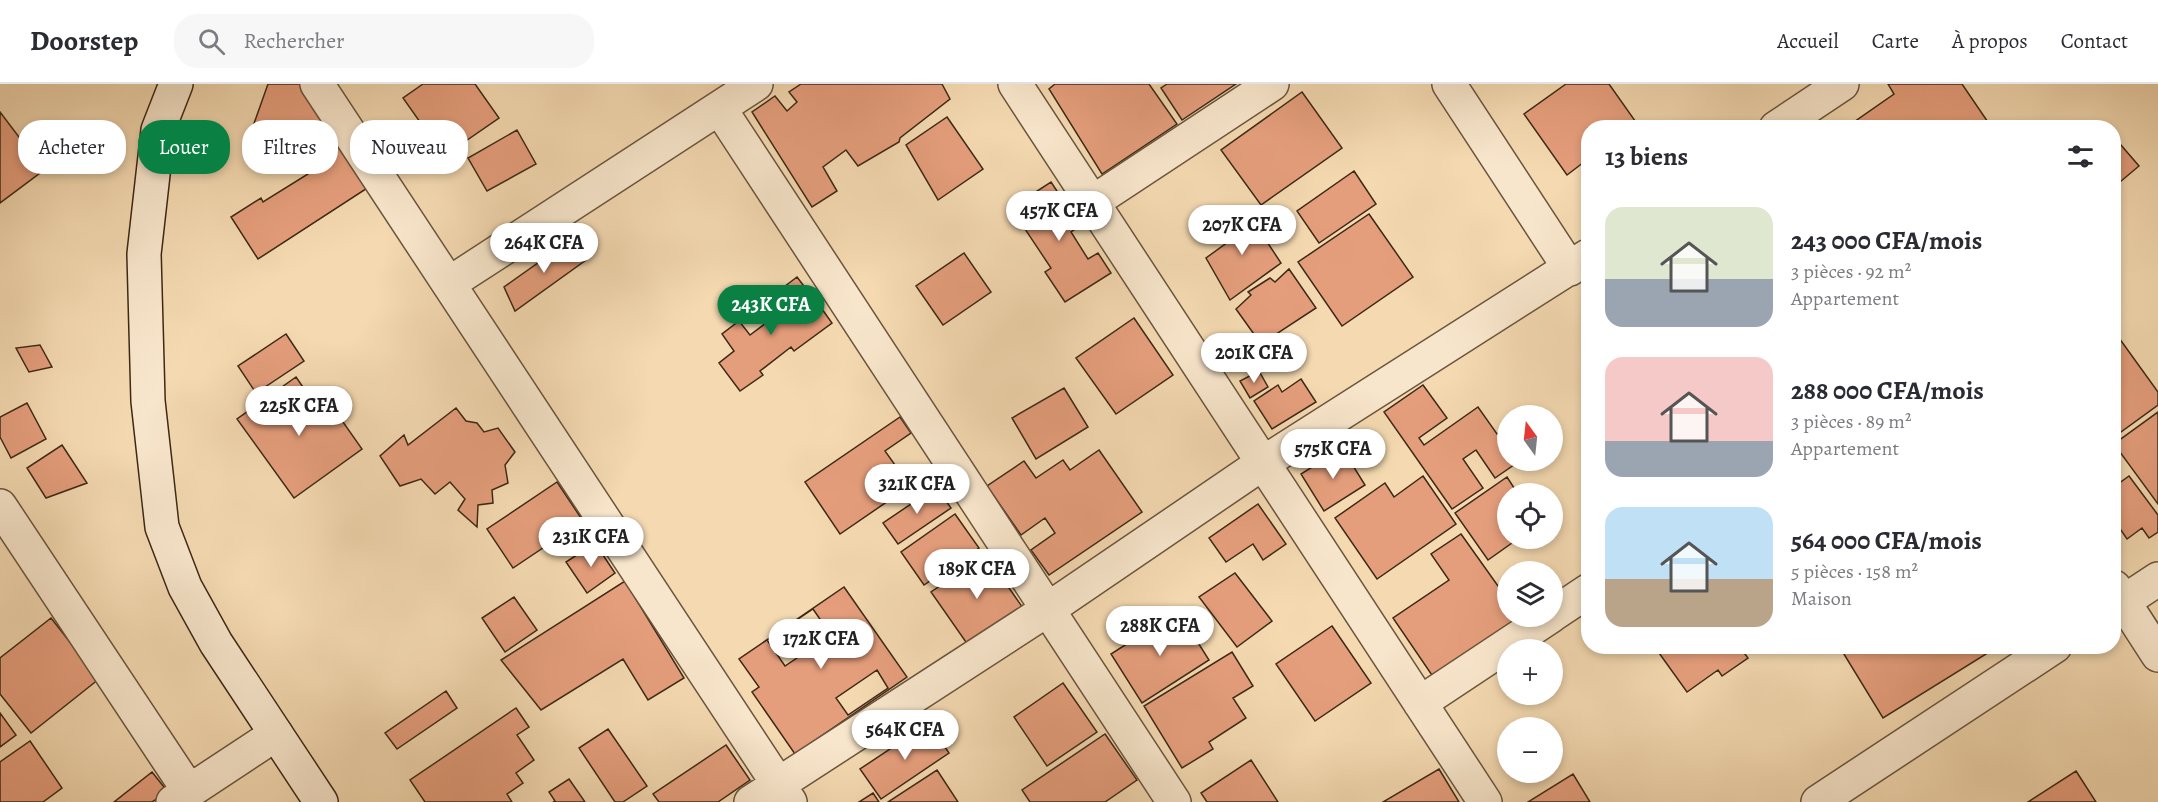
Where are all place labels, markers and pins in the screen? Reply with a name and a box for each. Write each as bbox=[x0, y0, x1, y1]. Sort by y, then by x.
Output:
pin: 457K CFA bbox=[997, 191, 1121, 242]
pin: 207K CFA bbox=[1180, 205, 1304, 256]
pin: 264K CFA bbox=[482, 223, 606, 274]
pin: 243K CFA bbox=[709, 285, 833, 336]
pin: 201K CFA bbox=[1192, 333, 1316, 384]
pin: 225K CFA bbox=[237, 386, 361, 437]
pin: 575K CFA bbox=[1271, 429, 1395, 480]
pin: 321K CFA bbox=[855, 464, 979, 515]
pin: 231K CFA bbox=[529, 517, 653, 568]
pin: 189K CFA bbox=[915, 549, 1039, 600]
pin: 288K CFA bbox=[1098, 606, 1222, 657]
pin: 172K CFA bbox=[759, 619, 883, 670]
pin: 564K CFA bbox=[843, 710, 967, 761]

